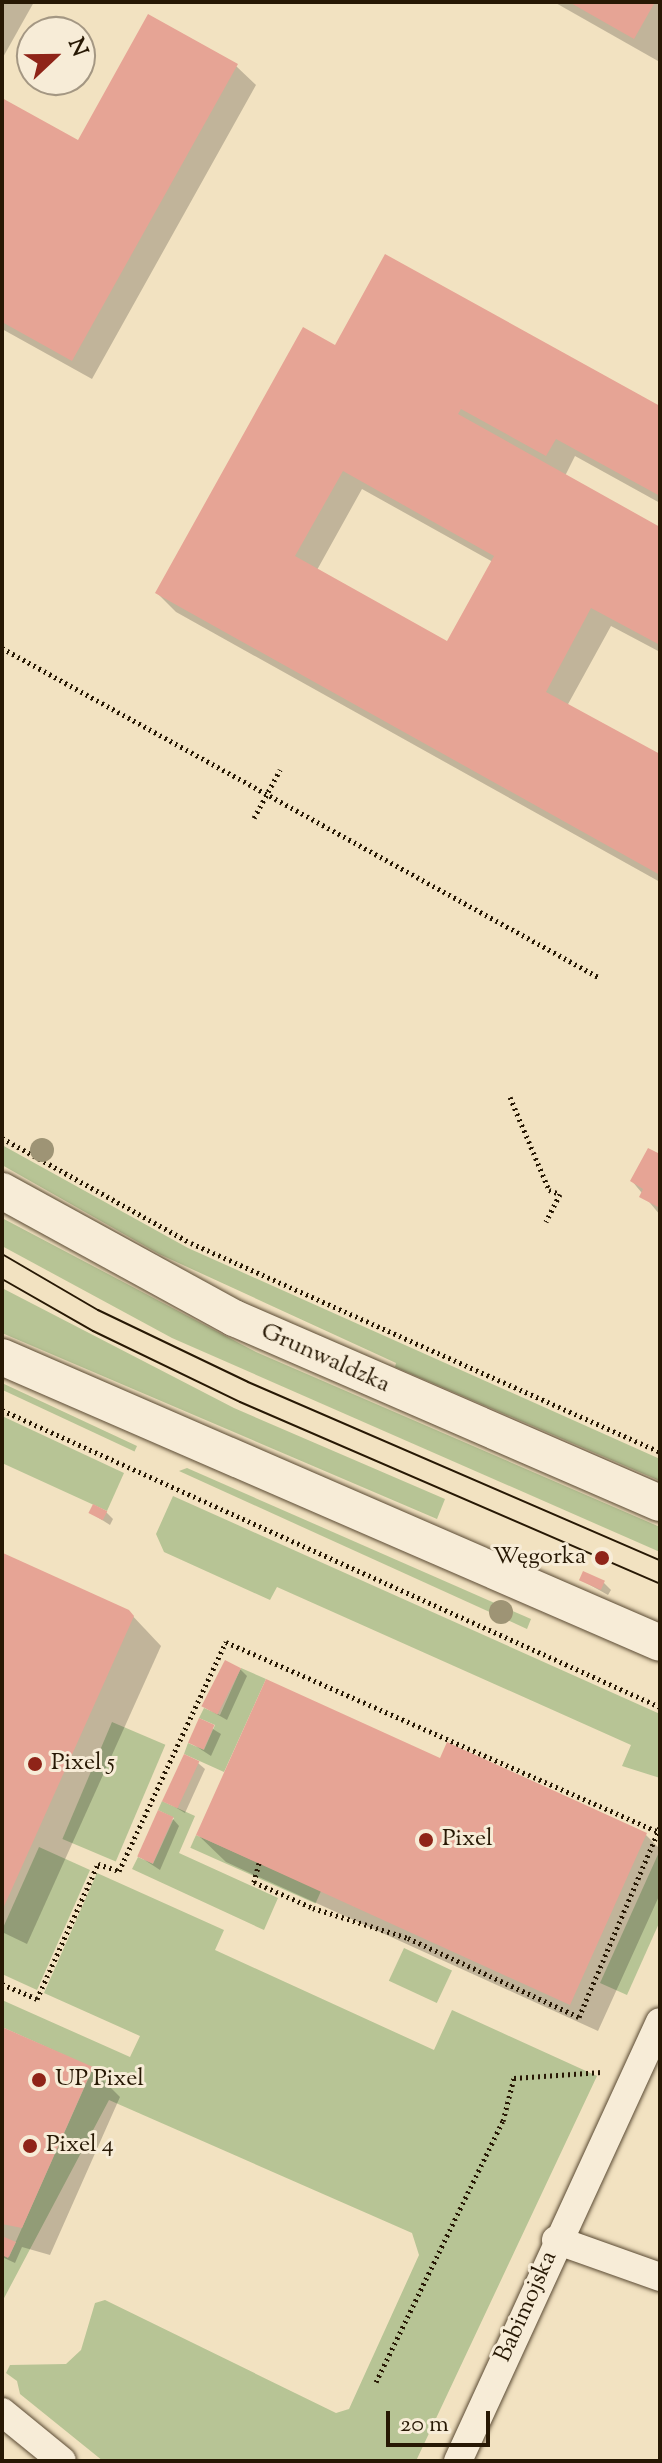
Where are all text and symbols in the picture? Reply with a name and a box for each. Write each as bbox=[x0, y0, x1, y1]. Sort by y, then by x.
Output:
north arrow bbox=[16, 16, 96, 96]
text: N bbox=[58, 34, 95, 62]
street label: Grunwaldzka bbox=[256, 1318, 394, 1400]
place label: Węgorka bbox=[493, 1544, 586, 1572]
marker: Węgorka bbox=[593, 1549, 611, 1567]
place label: Pixel 5 bbox=[51, 1750, 115, 1778]
marker: Pixel 5 bbox=[26, 1755, 44, 1773]
place label: Pixel bbox=[442, 1826, 493, 1854]
marker: Pixel bbox=[417, 1831, 435, 1849]
place label: UP Pixel bbox=[55, 2066, 144, 2094]
marker: UP Pixel bbox=[30, 2071, 48, 2089]
place label: Pixel 4 bbox=[46, 2132, 114, 2160]
marker: Pixel 4 bbox=[21, 2137, 39, 2155]
street label: Babimojska bbox=[490, 2247, 564, 2367]
scale bar bbox=[390, 2395, 494, 2445]
text: 20 m bbox=[400, 2408, 449, 2442]

